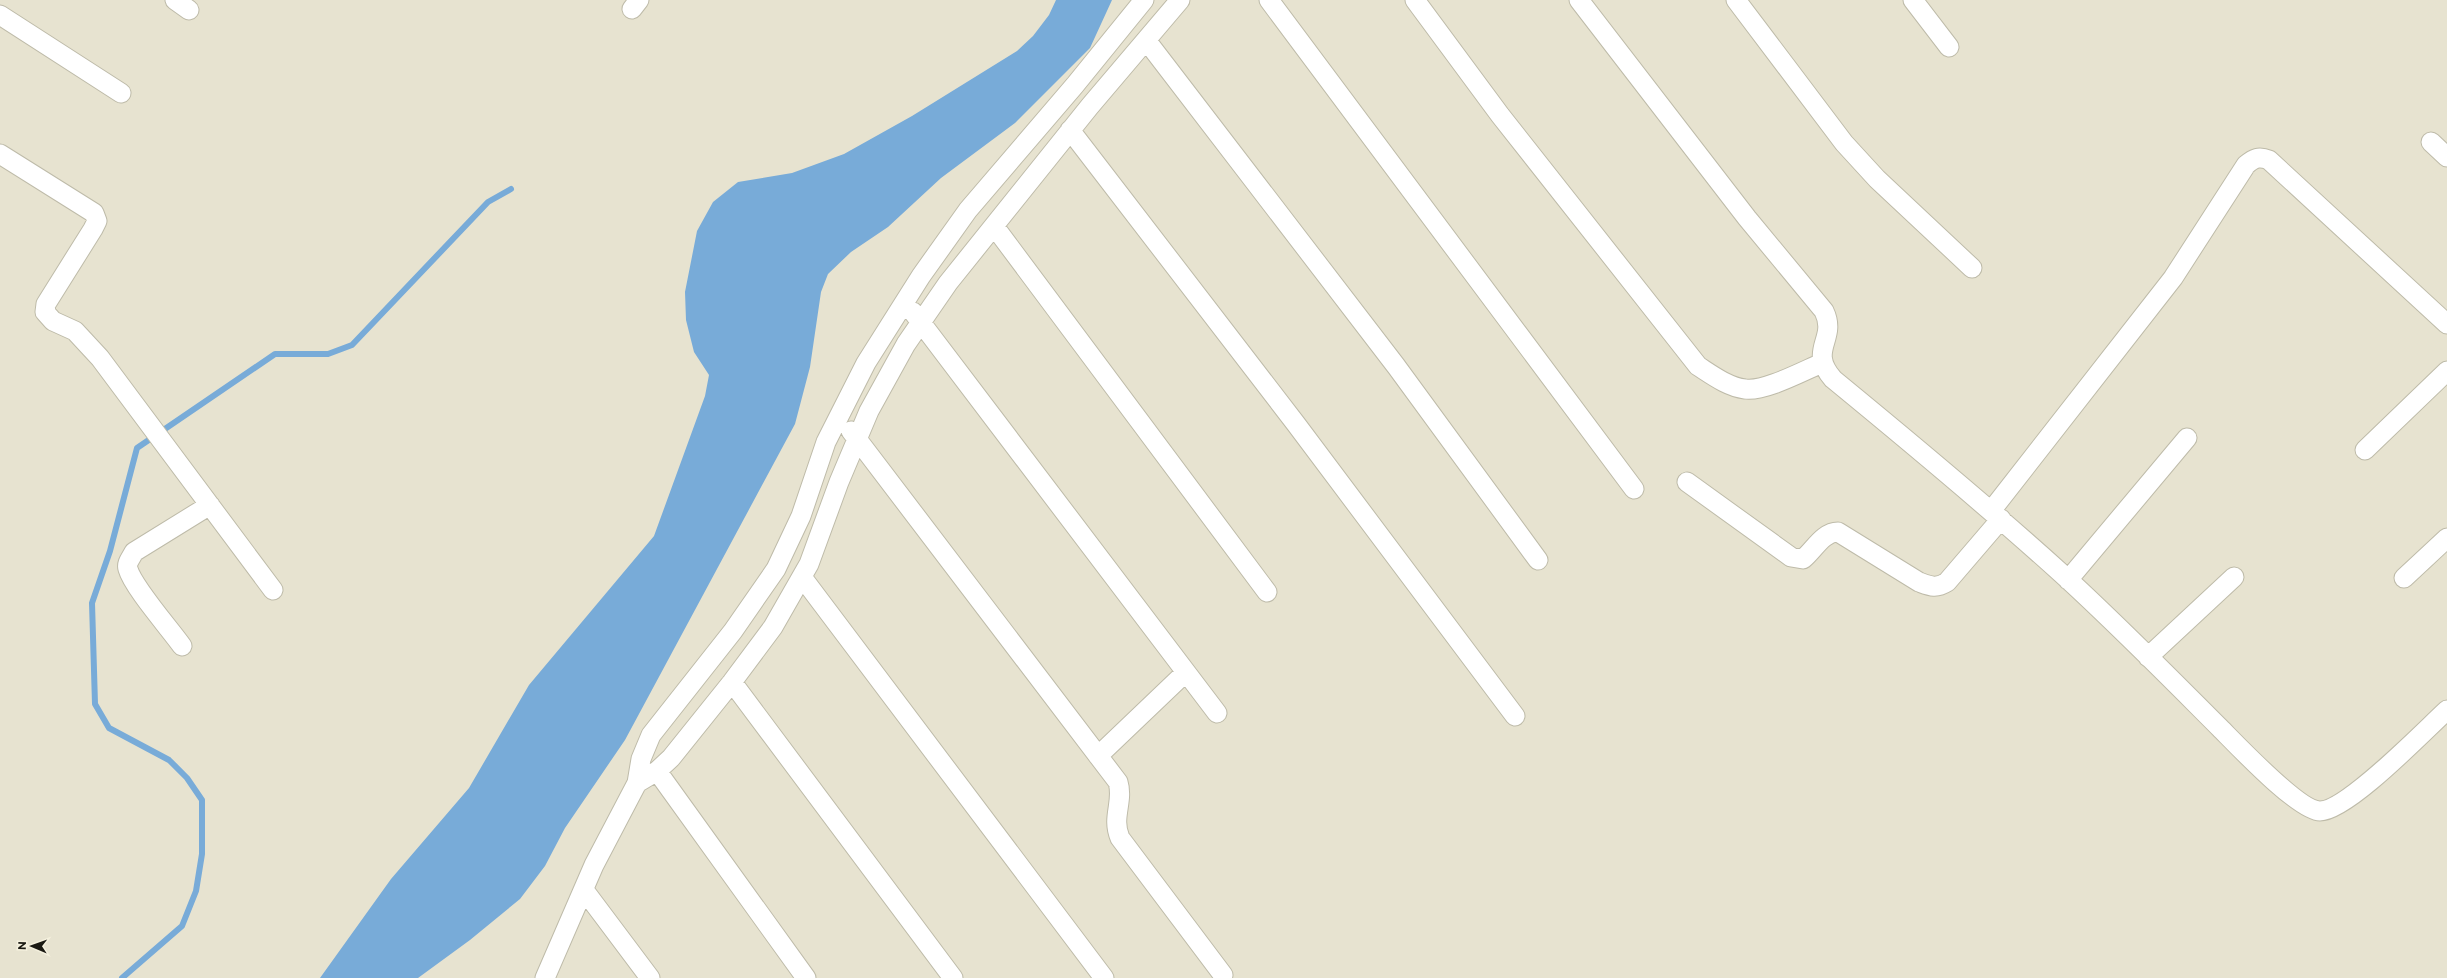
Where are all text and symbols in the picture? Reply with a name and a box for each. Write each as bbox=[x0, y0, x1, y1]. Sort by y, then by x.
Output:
north arrow bbox=[12, 926, 52, 966]
text: N bbox=[15, 941, 29, 950]

